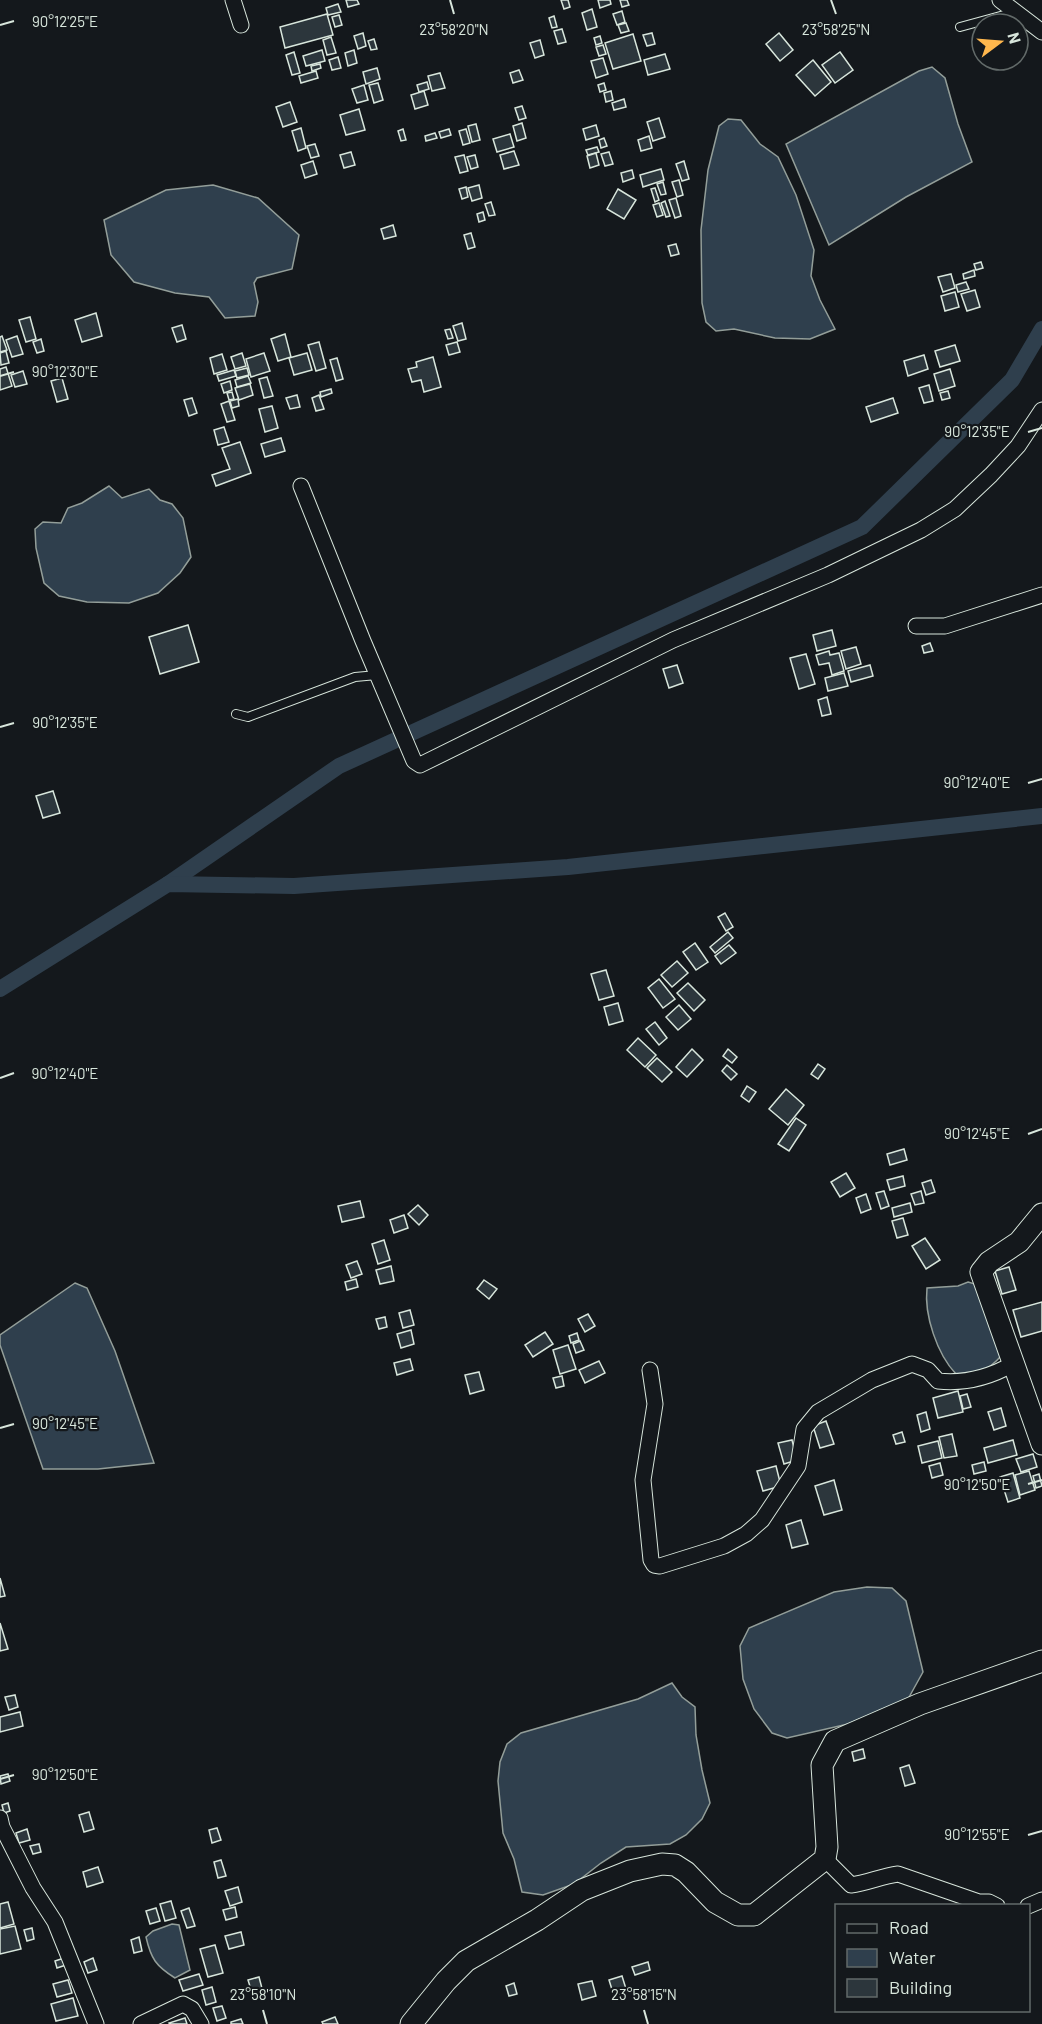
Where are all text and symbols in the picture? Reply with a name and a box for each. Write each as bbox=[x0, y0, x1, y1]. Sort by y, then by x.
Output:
text: 90°12'25"E bbox=[32, 12, 98, 30]
north arrow bbox=[970, 12, 1030, 72]
text: 23°58'20"N bbox=[419, 20, 489, 38]
text: 23°58'25"N bbox=[802, 20, 870, 38]
text: N bbox=[1004, 30, 1025, 45]
text: 90°12'30"E bbox=[32, 362, 98, 380]
text: 90°12'35"E bbox=[944, 422, 1010, 440]
text: 90°12'35"E bbox=[32, 713, 98, 731]
text: 90°12'40"E bbox=[944, 773, 1010, 791]
text: 90°12'40"E bbox=[32, 1064, 98, 1082]
text: 90°12'45"E bbox=[944, 1124, 1010, 1142]
text: 90°12'45"E bbox=[32, 1414, 98, 1432]
text: 90°12'50"E bbox=[944, 1475, 1010, 1493]
text: 90°12'50"E bbox=[32, 1765, 98, 1783]
text: 90°12'55"E bbox=[944, 1825, 1010, 1843]
legend bbox=[835, 1904, 1030, 2012]
text: Road bbox=[889, 1916, 929, 1938]
text: Water bbox=[889, 1946, 936, 1968]
text: Building bbox=[889, 1976, 952, 1998]
text: 23°58'10"N bbox=[230, 1985, 296, 2003]
text: 23°58'15"N bbox=[611, 1985, 677, 2003]

